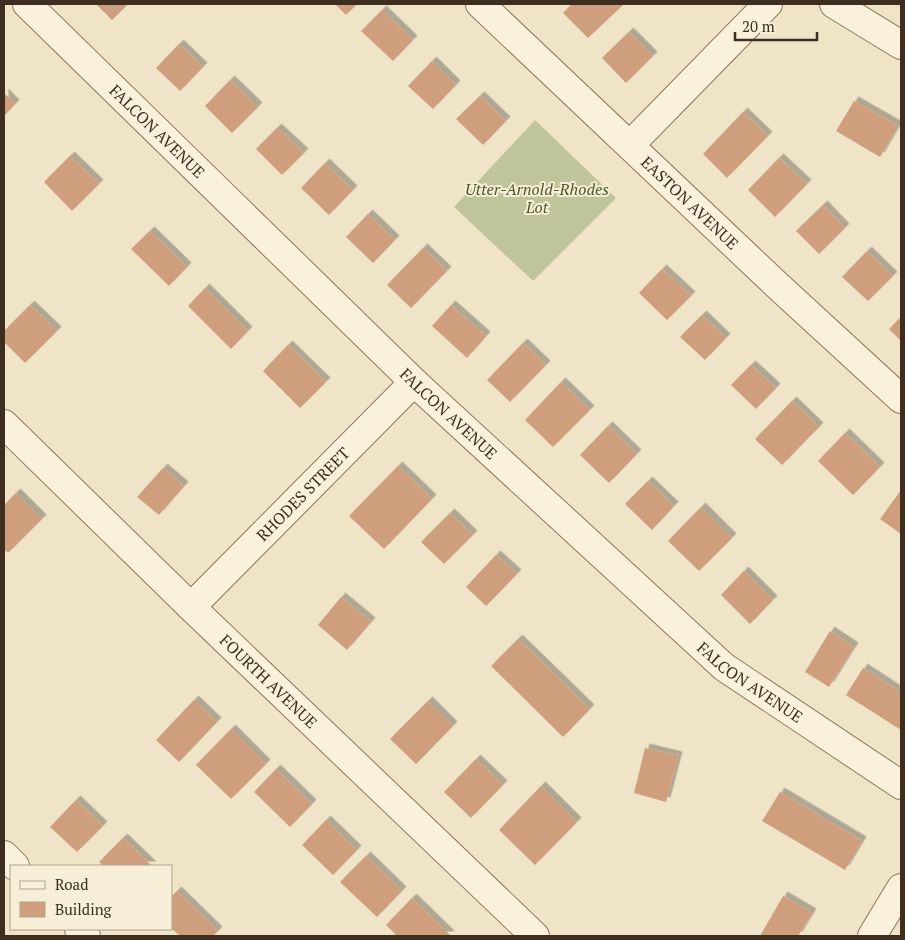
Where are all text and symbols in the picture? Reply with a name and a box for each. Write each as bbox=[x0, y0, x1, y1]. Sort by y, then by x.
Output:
scale bar bbox=[735, 10, 818, 42]
text: 20 m bbox=[742, 16, 775, 36]
street label: FALCON AVENUE bbox=[105, 80, 210, 183]
street label: EASTON AVENUE bbox=[636, 151, 744, 254]
park label: Utter-Arnold-Rhodes Lot bbox=[465, 178, 609, 218]
street label: FALCON AVENUE bbox=[395, 363, 502, 464]
street label: RHODES STREET bbox=[251, 442, 354, 546]
street label: FOURTH AVENUE bbox=[215, 629, 322, 733]
street label: FALCON AVENUE bbox=[692, 637, 807, 728]
legend bbox=[10, 865, 172, 930]
text: Road bbox=[55, 874, 88, 894]
text: Building bbox=[55, 899, 113, 919]

